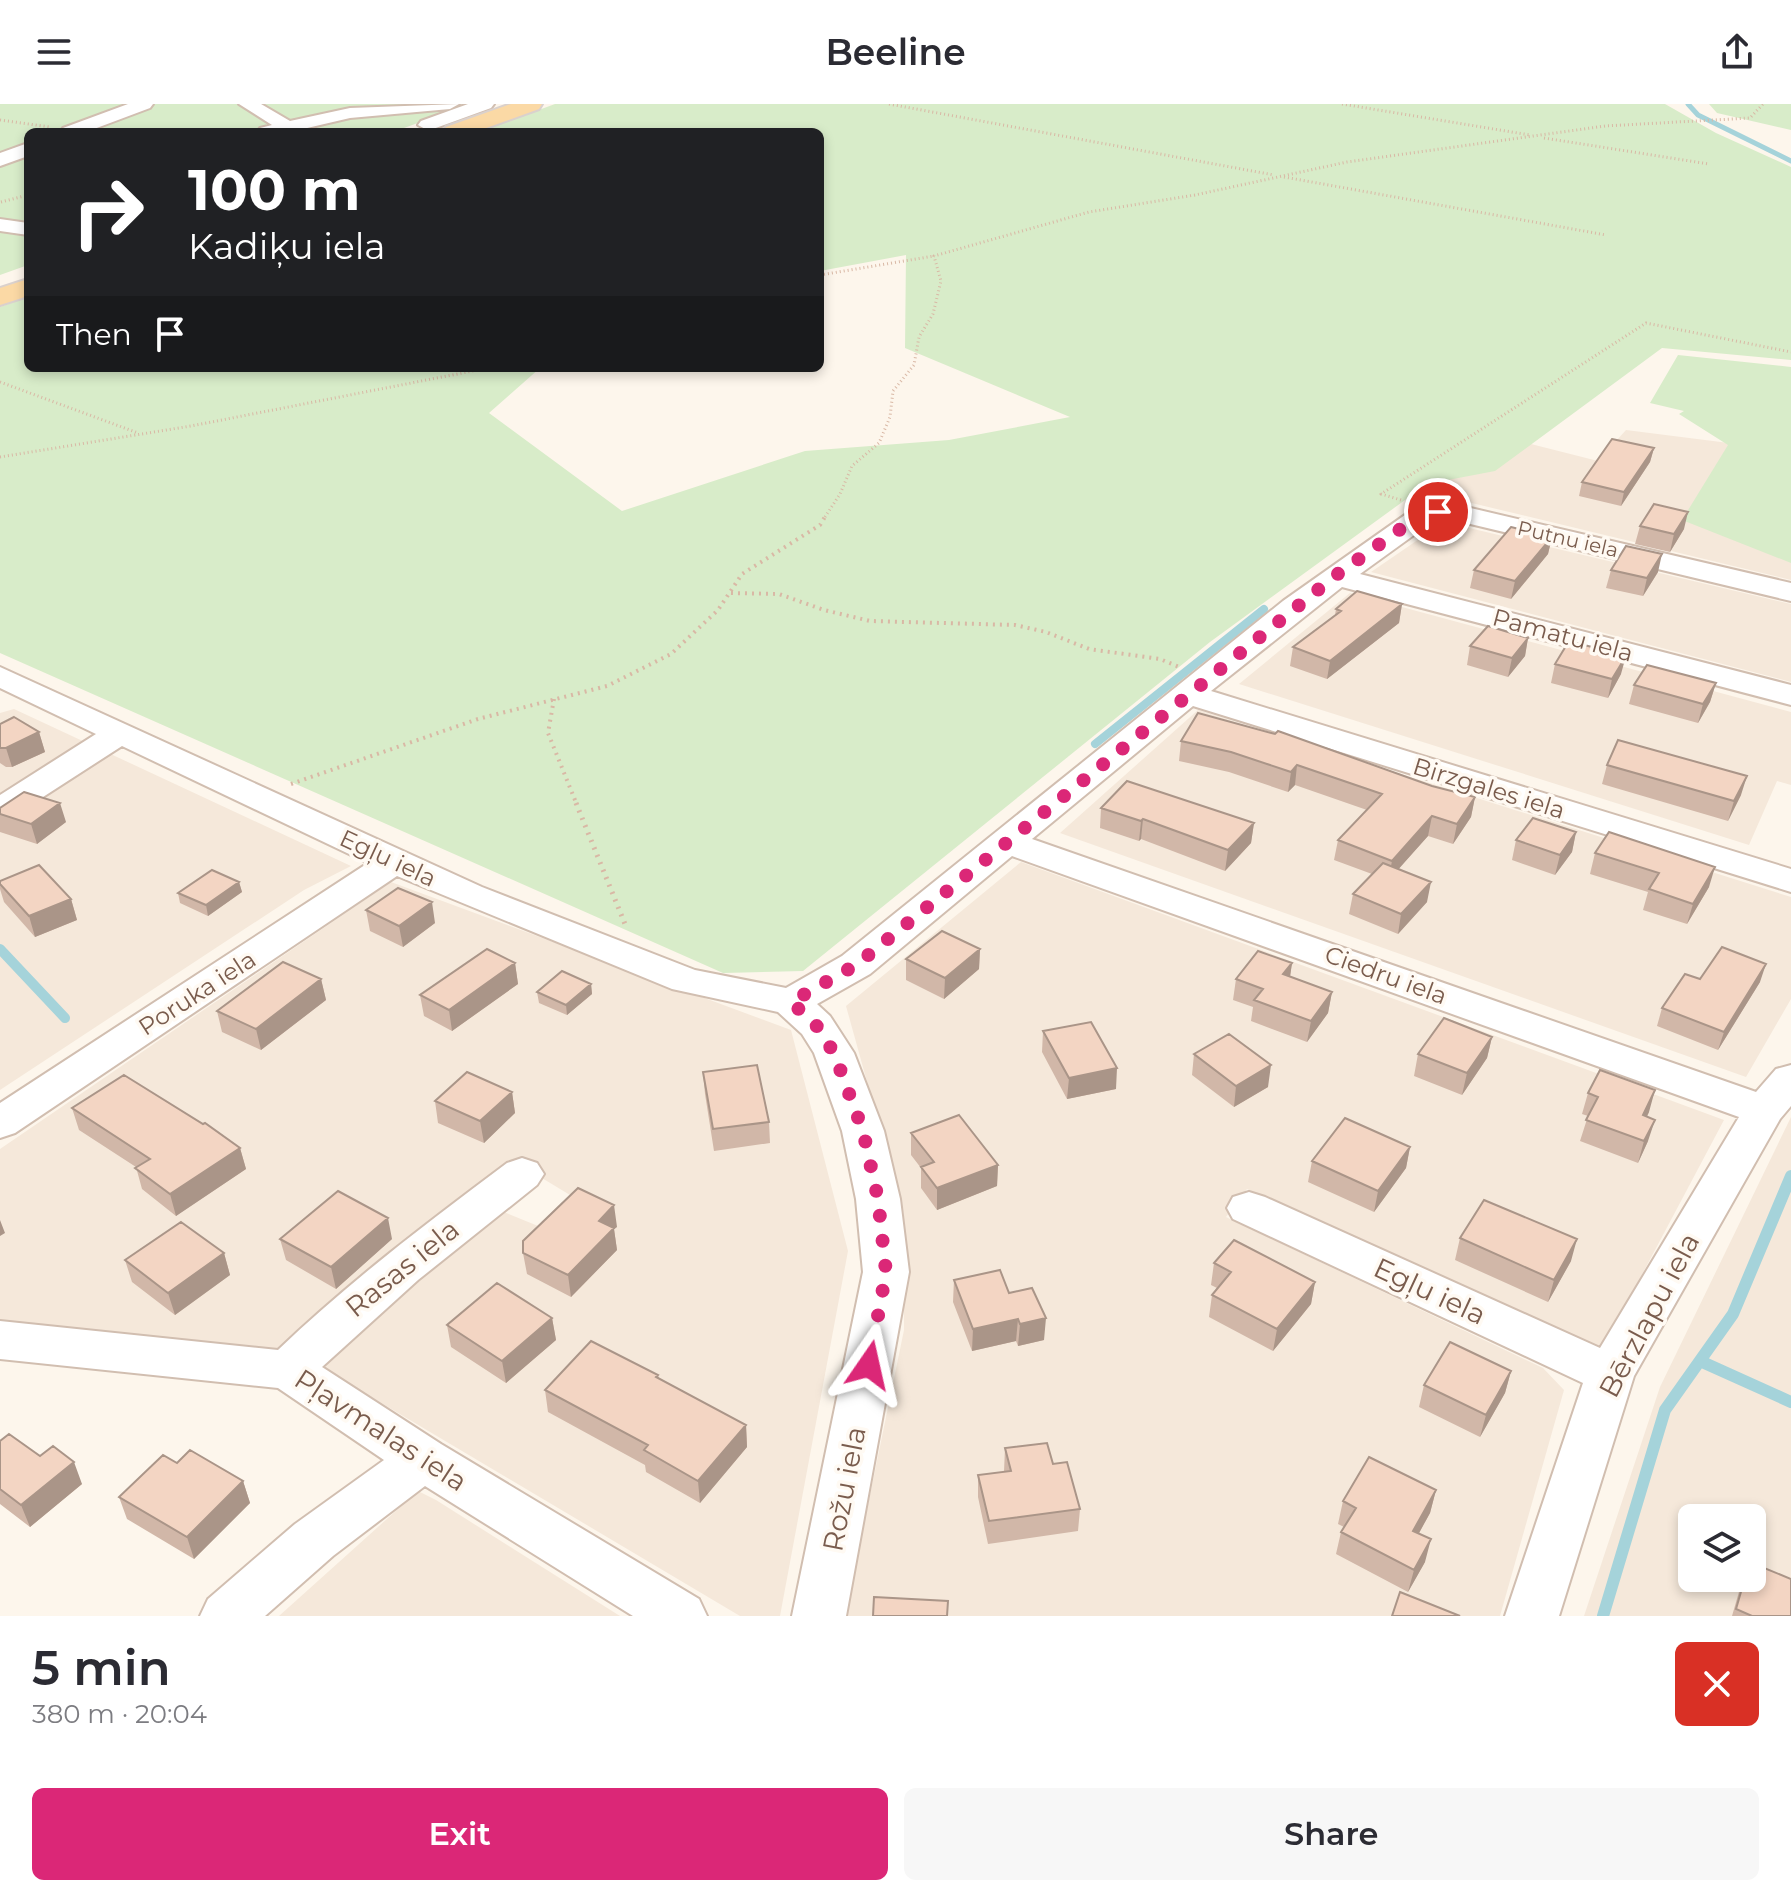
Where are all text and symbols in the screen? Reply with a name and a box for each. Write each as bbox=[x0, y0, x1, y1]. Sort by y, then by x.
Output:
icon: menu bbox=[32, 30, 76, 74]
text: Beeline bbox=[825, 30, 966, 74]
icon: share bbox=[1715, 30, 1759, 74]
text: 100 m bbox=[188, 156, 361, 224]
icon: right bbox=[56, 160, 160, 264]
text: Kadiķu iela bbox=[188, 224, 386, 268]
icon: arrive bbox=[148, 312, 192, 356]
text: Then bbox=[56, 316, 132, 353]
pin bbox=[1404, 478, 1472, 546]
icon: arrive bbox=[1416, 490, 1460, 534]
street label: Putnu iela bbox=[1515, 516, 1621, 562]
street label: Pamatu iela bbox=[1490, 602, 1636, 668]
street label: Birzgales iela bbox=[1410, 751, 1568, 825]
street label: Egļu iela bbox=[335, 823, 441, 893]
street label: Ciedru iela bbox=[1321, 940, 1451, 1010]
street label: Poruka iela bbox=[133, 944, 261, 1042]
street label: Rasas iela bbox=[338, 1212, 466, 1324]
street label: Bērzlapu iela bbox=[1591, 1227, 1707, 1403]
street label: Egļu iela bbox=[1368, 1250, 1492, 1332]
position arrow bbox=[827, 1323, 911, 1407]
street label: Pļavmalas iela bbox=[288, 1362, 474, 1498]
street label: Rožu iela bbox=[815, 1424, 873, 1554]
map controls bbox=[1678, 1504, 1766, 1592]
button: layers bbox=[1678, 1504, 1766, 1592]
text: 5 min bbox=[32, 1639, 171, 1697]
button: close bbox=[1675, 1642, 1759, 1726]
text: 380 m · 20:04 bbox=[32, 1698, 207, 1730]
button: Exit bbox=[32, 1788, 888, 1880]
button: Share bbox=[904, 1788, 1759, 1880]

